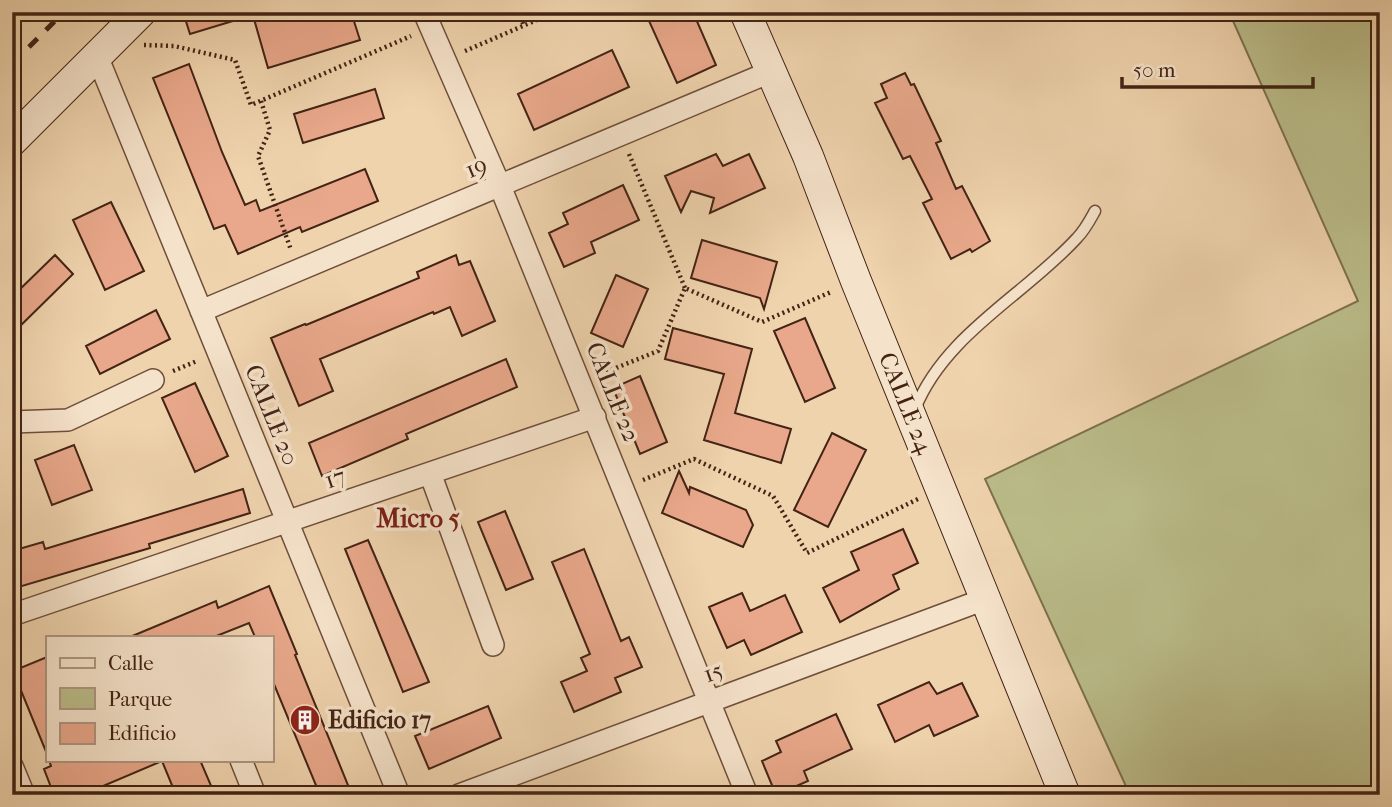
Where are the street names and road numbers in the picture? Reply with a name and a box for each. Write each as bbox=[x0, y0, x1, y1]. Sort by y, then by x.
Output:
street label: 19 bbox=[461, 150, 491, 184]
street label: CALLE 22 bbox=[580, 338, 646, 446]
street label: CALLE 24 bbox=[873, 348, 939, 459]
street label: CALLE 20 bbox=[239, 361, 305, 469]
street label: 17 bbox=[321, 461, 349, 495]
street label: 15 bbox=[699, 656, 727, 688]

